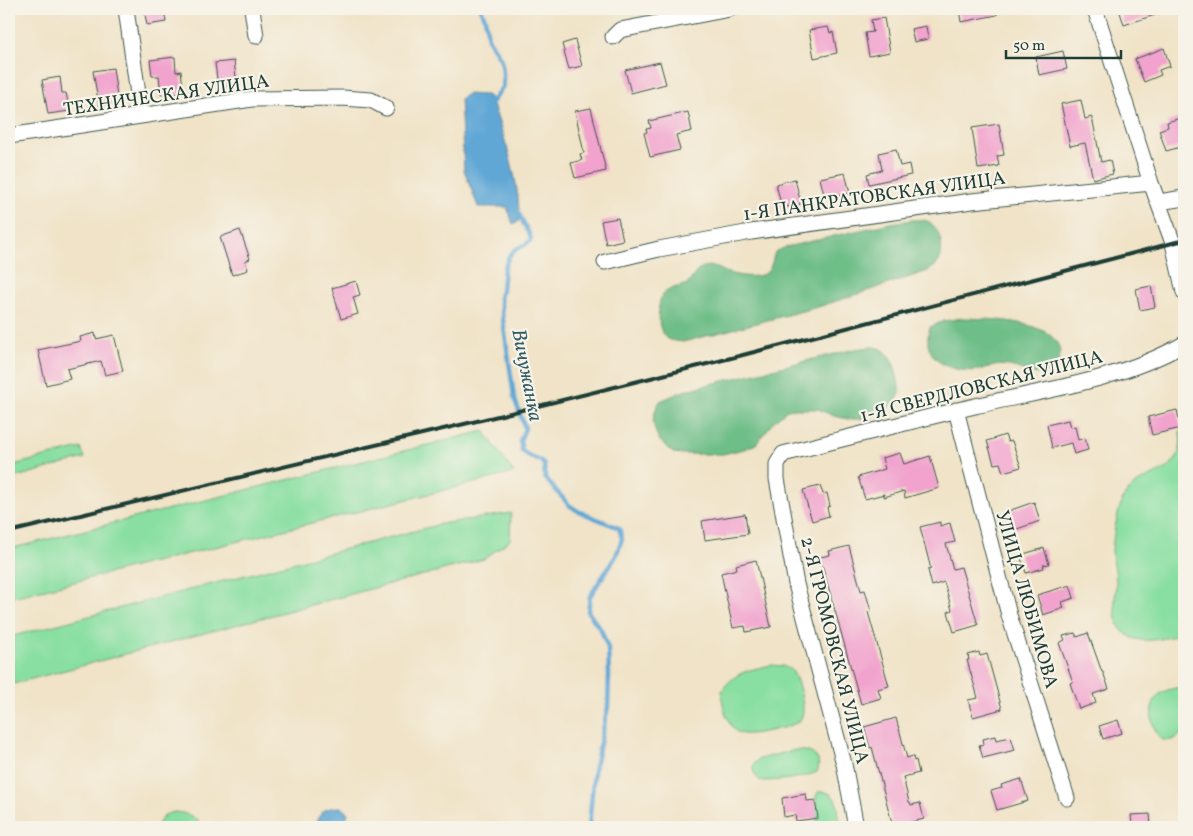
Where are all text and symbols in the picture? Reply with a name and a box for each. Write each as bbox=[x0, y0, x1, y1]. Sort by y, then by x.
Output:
scale bar bbox=[1006, 28, 1120, 60]
text: 50 m bbox=[1013, 36, 1045, 57]
street label: ТЕХНИЧЕСКАЯ УЛИЦА bbox=[62, 69, 271, 123]
street label: 1-Я ПАНКРАТОВСКАЯ УЛИЦА bbox=[741, 166, 1007, 228]
water label: Вичужанка bbox=[503, 327, 549, 424]
street label: 1-Я СВЕРДЛОВСКАЯ УЛИЦА bbox=[857, 344, 1105, 430]
street label: УЛИЦА ЛЮБИМОВА bbox=[988, 508, 1064, 692]
street label: 2-Я ГРОМОВСКАЯ УЛИЦА bbox=[793, 534, 875, 767]

